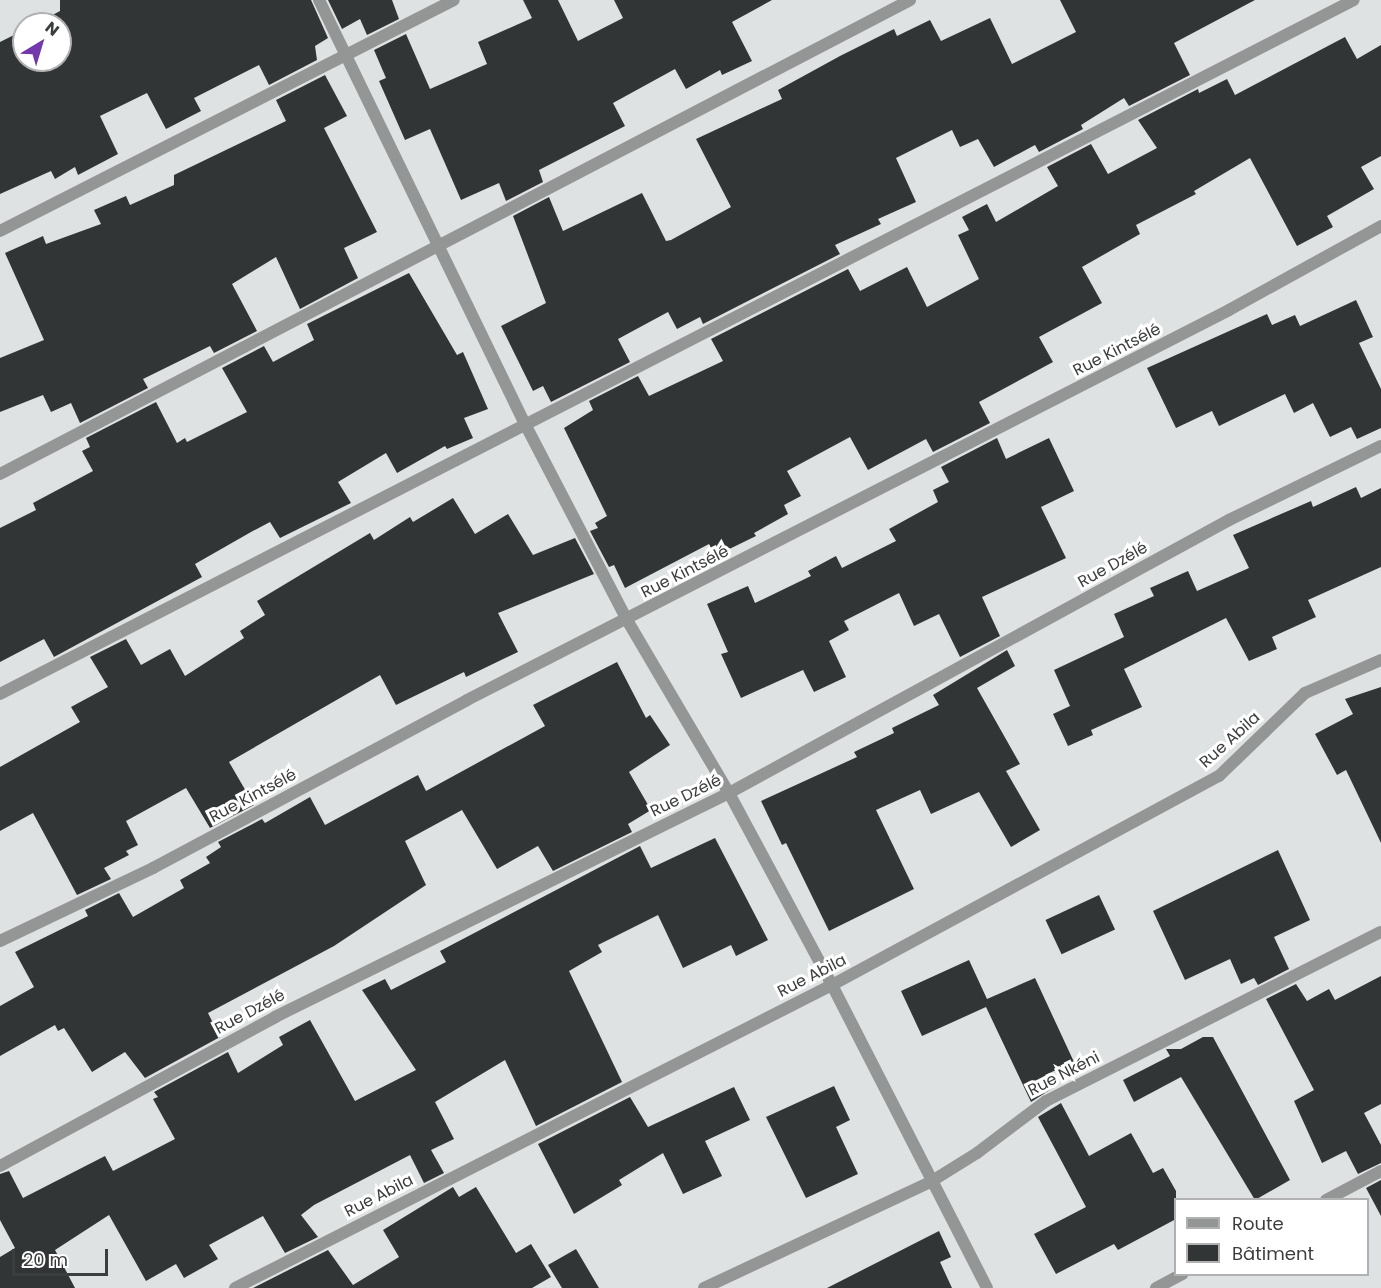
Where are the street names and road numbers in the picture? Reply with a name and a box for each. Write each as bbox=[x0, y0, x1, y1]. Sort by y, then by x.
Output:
street label: Rue Kintsélé bbox=[1070, 320, 1164, 380]
street label: Rue Dzélé bbox=[1075, 538, 1151, 592]
street label: Rue Kintsélé bbox=[638, 542, 732, 602]
street label: Rue Abila bbox=[1196, 708, 1264, 772]
street label: Rue Kintsélé bbox=[206, 765, 300, 827]
street label: Rue Dzélé bbox=[647, 771, 725, 821]
street label: Rue Abila bbox=[774, 951, 850, 1001]
street label: Rue Dzélé bbox=[212, 986, 288, 1038]
street label: Rue Nkéni bbox=[1025, 1048, 1103, 1100]
street label: Rue Abila bbox=[341, 1171, 417, 1221]

